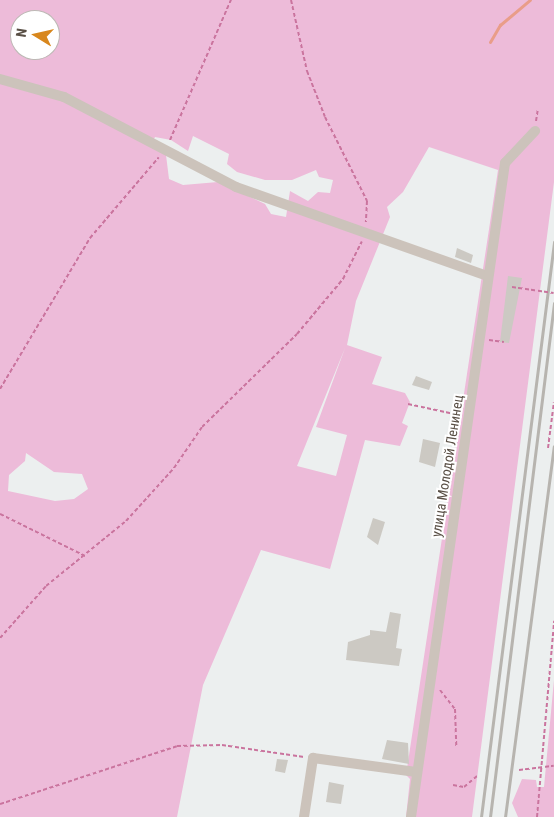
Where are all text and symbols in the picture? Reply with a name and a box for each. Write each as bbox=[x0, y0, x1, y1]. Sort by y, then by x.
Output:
north arrow bbox=[10, 10, 60, 60]
text: N bbox=[13, 27, 30, 38]
street label: улица Молодой Ленинец bbox=[427, 394, 467, 538]

